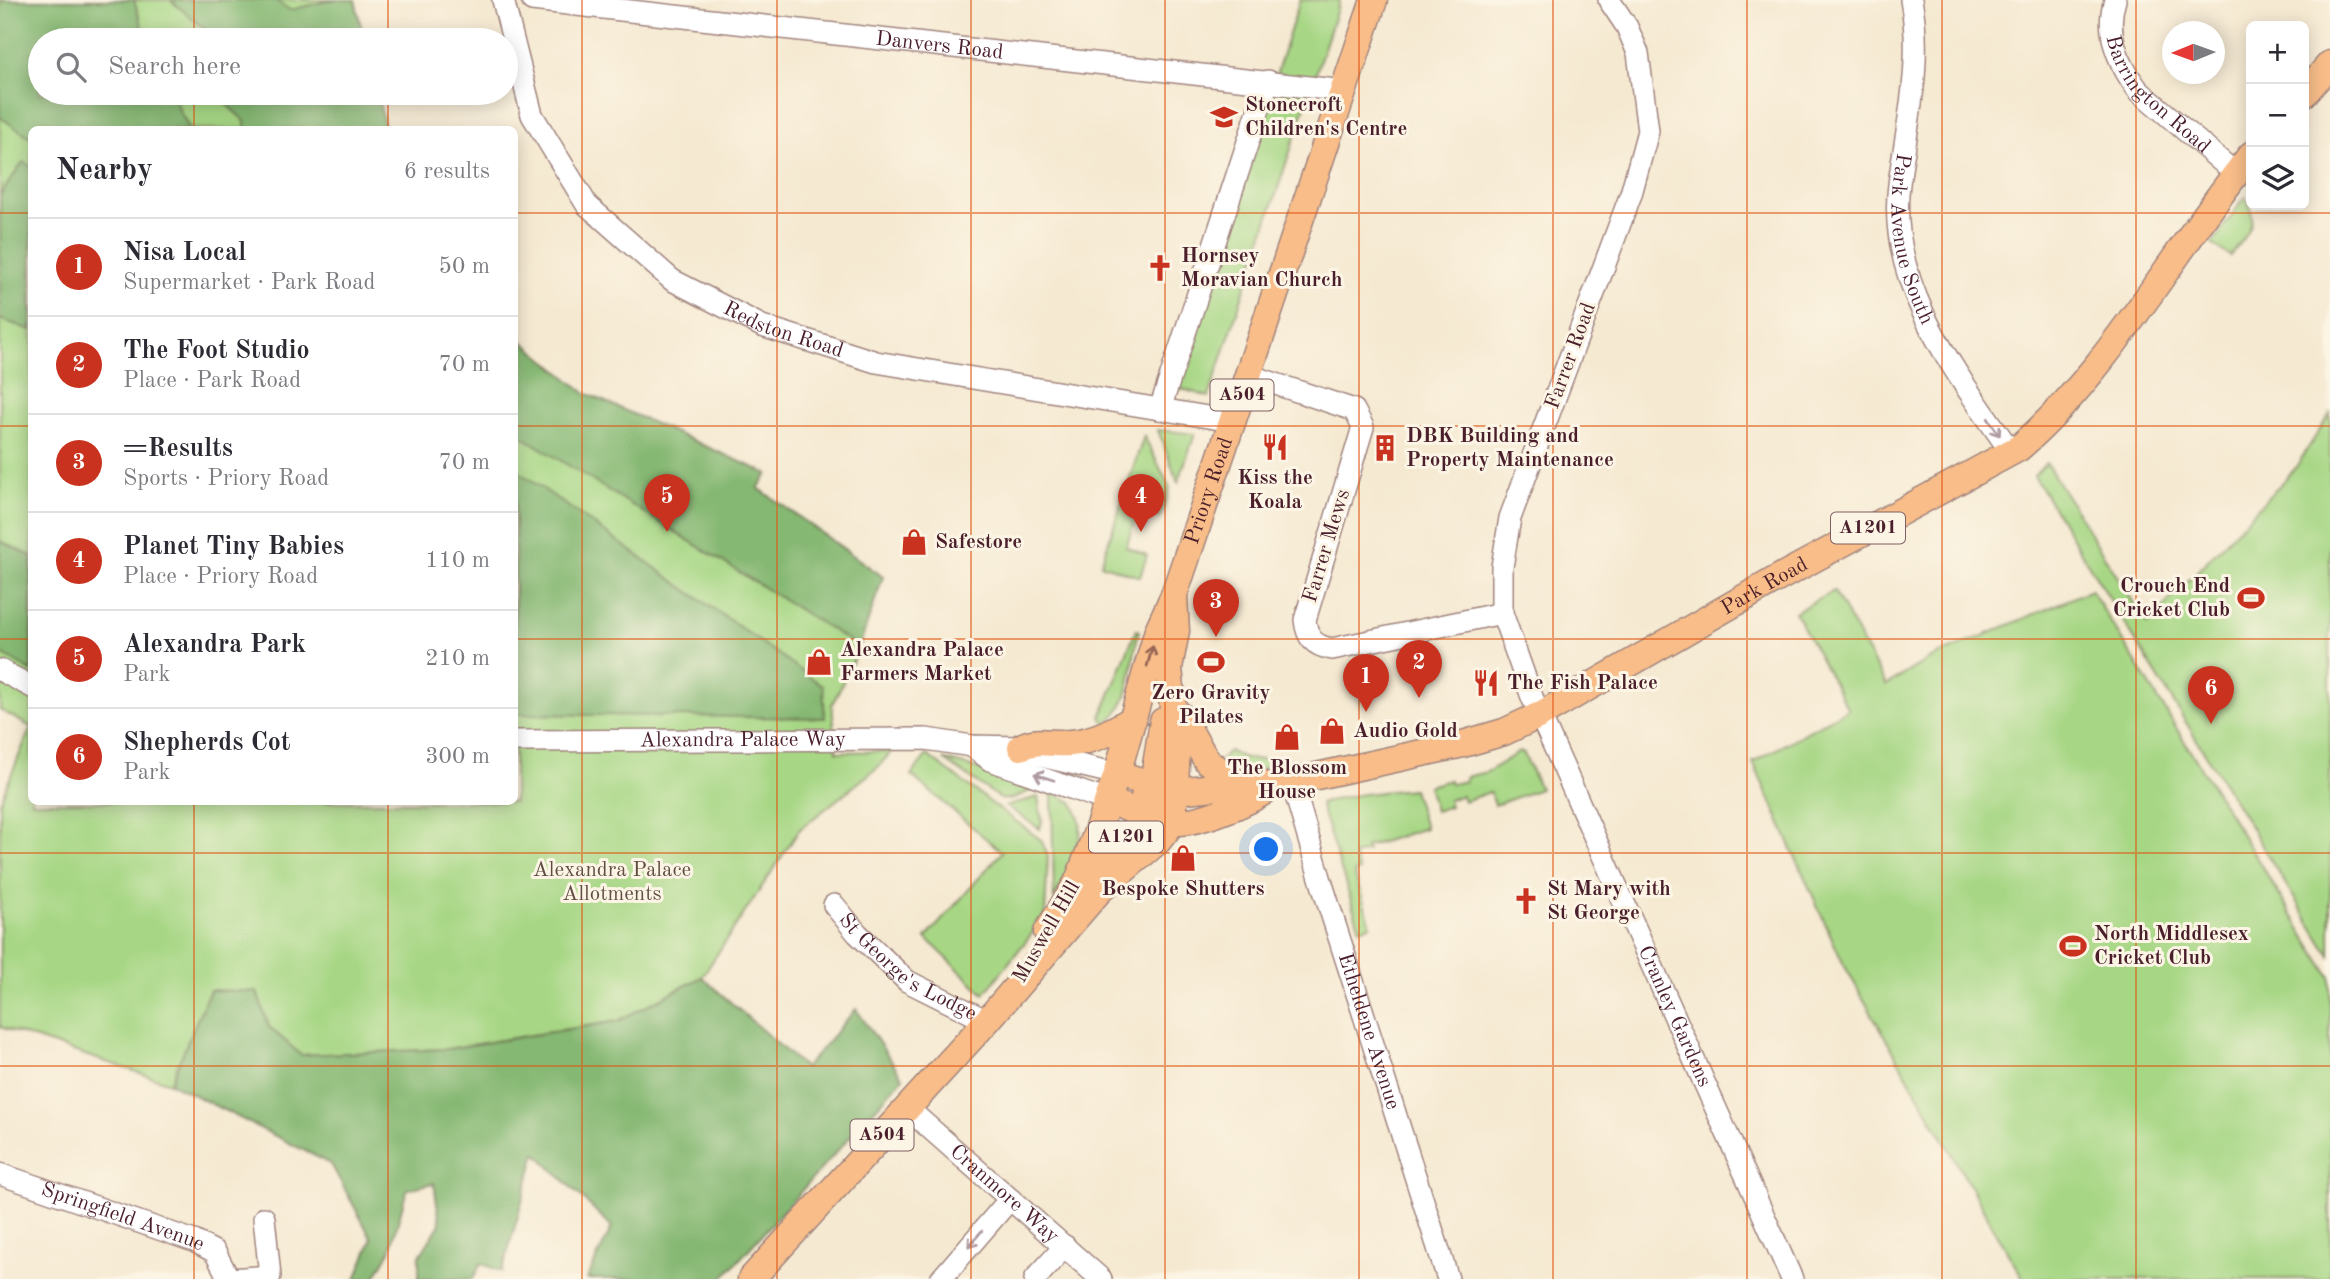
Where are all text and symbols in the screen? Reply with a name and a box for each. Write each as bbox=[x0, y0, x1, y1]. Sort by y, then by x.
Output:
north arrow bbox=[2162, 21, 2225, 84]
map controls bbox=[2246, 21, 2309, 210]
button: + bbox=[2246, 21, 2309, 84]
search box bbox=[28, 28, 518, 105]
street label: Danvers Road bbox=[875, 28, 1004, 63]
street label: Barrington Road bbox=[2102, 33, 2214, 158]
icon: search bbox=[52, 48, 90, 86]
text: Search here bbox=[108, 54, 241, 80]
button: − bbox=[2246, 84, 2309, 147]
place label: Stonecroft Children's Centre bbox=[1245, 95, 1407, 140]
school or university icon: Stonecroft Children's Centre bbox=[1209, 102, 1239, 132]
button: layers bbox=[2246, 147, 2309, 210]
street label: Park Avenue South bbox=[1887, 152, 1938, 328]
text: Nearby bbox=[56, 156, 153, 186]
text: 6 results bbox=[404, 160, 490, 183]
text: Nisa Local bbox=[123, 240, 246, 266]
place label: Hornsey Moravian Church bbox=[1181, 246, 1343, 291]
church icon: Hornsey Moravian Church bbox=[1145, 253, 1175, 283]
text: 1 bbox=[72, 255, 86, 278]
text: 50 m bbox=[439, 255, 490, 278]
text: Supermarket · Park Road bbox=[123, 271, 376, 294]
street label: Redston Road bbox=[720, 298, 846, 362]
street label: Farrer Road bbox=[1542, 300, 1600, 412]
text: The Foot Studio bbox=[123, 338, 310, 364]
text: 2 bbox=[72, 353, 86, 376]
text: 70 m bbox=[439, 353, 490, 376]
text: Place · Park Road bbox=[123, 369, 301, 392]
road number: A504 bbox=[1210, 380, 1274, 410]
one-way arrow bbox=[1987, 417, 2001, 436]
place label: DBK Building and Property Maintenance bbox=[1406, 426, 1614, 471]
restaurant icon: Kiss the Koala bbox=[1260, 432, 1290, 462]
building icon: DBK Building and Property Maintenance bbox=[1370, 433, 1400, 463]
street label: Priory Road bbox=[1181, 435, 1237, 547]
text: =Results bbox=[123, 436, 233, 462]
text: 3 bbox=[72, 451, 86, 474]
text: 70 m bbox=[439, 451, 490, 474]
text: Sports · Priory Road bbox=[123, 467, 329, 490]
place label: Kiss the Koala bbox=[1237, 468, 1313, 513]
pin: 5 bbox=[644, 474, 690, 532]
pin: 4 bbox=[1118, 474, 1164, 532]
street label: Farrer Mews bbox=[1300, 487, 1354, 605]
road number: A1201 bbox=[1831, 512, 1905, 544]
shop icon: Safestore bbox=[899, 527, 929, 557]
place label: Safestore bbox=[935, 532, 1022, 553]
text: Planet Tiny Babies bbox=[123, 534, 344, 560]
text: 4 bbox=[72, 549, 86, 572]
text: 110 m bbox=[425, 549, 490, 572]
street label: Park Road bbox=[1718, 554, 1811, 619]
text: Place · Priory Road bbox=[123, 565, 318, 588]
place label: Crouch End Cricket Club bbox=[2113, 576, 2230, 621]
pin: 3 bbox=[1193, 579, 1239, 637]
sports icon: Crouch End Cricket Club bbox=[2236, 583, 2266, 613]
text: Alexandra Park bbox=[123, 632, 306, 658]
place label: Alexandra Palace Farmers Market bbox=[840, 640, 1004, 685]
pin: 2 bbox=[1396, 640, 1442, 698]
one-way arrow bbox=[1144, 645, 1157, 667]
text: 5 bbox=[72, 647, 86, 670]
text: 210 m bbox=[425, 647, 490, 670]
shop icon: Alexandra Palace Farmers Market bbox=[804, 647, 834, 677]
sports icon: Zero Gravity Pilates bbox=[1196, 647, 1226, 677]
pin: 1 bbox=[1343, 654, 1389, 712]
text: Park bbox=[123, 663, 170, 686]
pin: 6 bbox=[2188, 666, 2234, 724]
restaurant icon: The Fish Palace bbox=[1471, 668, 1501, 698]
place label: The Fish Palace bbox=[1507, 673, 1658, 694]
place label: Zero Gravity Pilates bbox=[1151, 683, 1271, 728]
shop icon: Audio Gold bbox=[1317, 716, 1347, 746]
place label: Audio Gold bbox=[1353, 721, 1458, 742]
shop icon: The Blossom House bbox=[1272, 722, 1302, 752]
street label: Alexandra Palace Way bbox=[640, 729, 846, 751]
text: Shepherds Cot bbox=[123, 730, 290, 756]
text: 6 bbox=[72, 745, 86, 768]
text: 300 m bbox=[425, 745, 490, 768]
place label: The Blossom House bbox=[1227, 758, 1347, 803]
text: Park bbox=[123, 761, 170, 784]
one-way arrow bbox=[1033, 770, 1055, 783]
road number: A1201 bbox=[1089, 822, 1163, 852]
your location bbox=[1249, 832, 1283, 866]
shop icon: Bespoke Shutters bbox=[1168, 843, 1198, 873]
park label: Alexandra Palace Allotments bbox=[533, 860, 691, 905]
street label: Muswell Hill bbox=[1009, 877, 1085, 986]
place label: Bespoke Shutters bbox=[1101, 879, 1265, 900]
place label: St Mary with St George bbox=[1547, 879, 1671, 924]
church icon: St Mary with St George bbox=[1511, 886, 1541, 916]
street label: St George's Lodge bbox=[835, 909, 980, 1025]
place label: North Middlesex Cricket Club bbox=[2094, 924, 2249, 969]
sports icon: North Middlesex Cricket Club bbox=[2058, 931, 2088, 961]
street label: Cranley Gardens bbox=[1634, 943, 1715, 1090]
street label: Etheldene Avenue bbox=[1334, 951, 1404, 1112]
road number: A504 bbox=[850, 1120, 914, 1150]
street label: Cranmore Way bbox=[946, 1141, 1063, 1247]
street label: Springfield Avenue bbox=[39, 1179, 208, 1255]
one-way arrow bbox=[967, 1229, 983, 1247]

